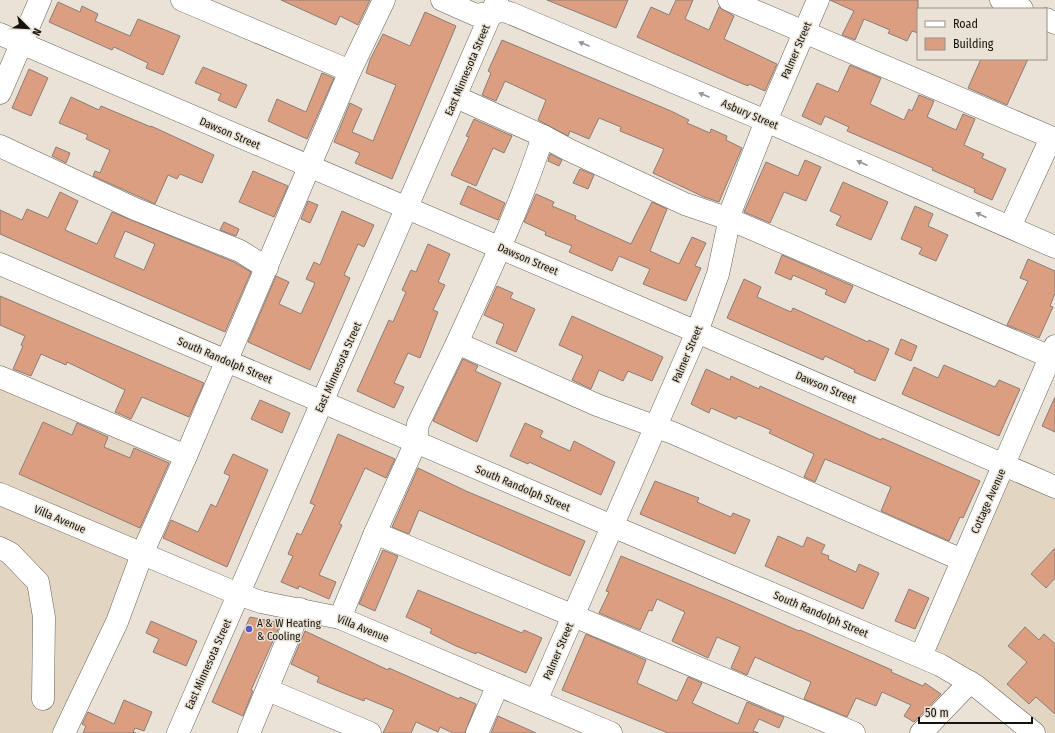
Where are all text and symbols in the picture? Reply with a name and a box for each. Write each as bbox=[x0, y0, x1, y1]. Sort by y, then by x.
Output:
north arrow bbox=[8, 8, 48, 48]
legend bbox=[917, 8, 1047, 60]
text: Road bbox=[953, 17, 978, 31]
street label: Palmer Street bbox=[779, 19, 814, 81]
street label: East Minnesota Street bbox=[442, 22, 493, 118]
text: N bbox=[29, 26, 44, 38]
text: Building bbox=[953, 37, 994, 51]
one-way arrow bbox=[578, 41, 589, 47]
one-way arrow bbox=[697, 91, 709, 97]
street label: Asbury Street bbox=[719, 97, 781, 132]
street label: Dawson Street bbox=[197, 115, 263, 152]
one-way arrow bbox=[856, 160, 867, 166]
one-way arrow bbox=[975, 212, 986, 218]
street label: Dawson Street bbox=[495, 241, 561, 278]
street label: East Minnesota Street bbox=[313, 319, 364, 415]
street label: Palmer Street bbox=[670, 323, 705, 385]
street label: South Randolph Street bbox=[175, 335, 275, 387]
street label: Dawson Street bbox=[793, 369, 859, 406]
street label: South Randolph Street bbox=[473, 463, 573, 515]
street label: Cottage Avenue bbox=[968, 467, 1009, 536]
street label: Villa Avenue bbox=[32, 503, 88, 536]
street label: South Randolph Street bbox=[771, 589, 871, 641]
street label: Villa Avenue bbox=[335, 612, 391, 645]
street label: East Minnesota Street bbox=[183, 616, 234, 712]
place label: A & W Heating & Cooling bbox=[257, 617, 322, 643]
street label: Palmer Street bbox=[541, 620, 576, 682]
marker: A & W Heating & Cooling bbox=[244, 624, 254, 634]
scale bar bbox=[919, 699, 1032, 725]
text: 50 m bbox=[925, 706, 949, 720]

